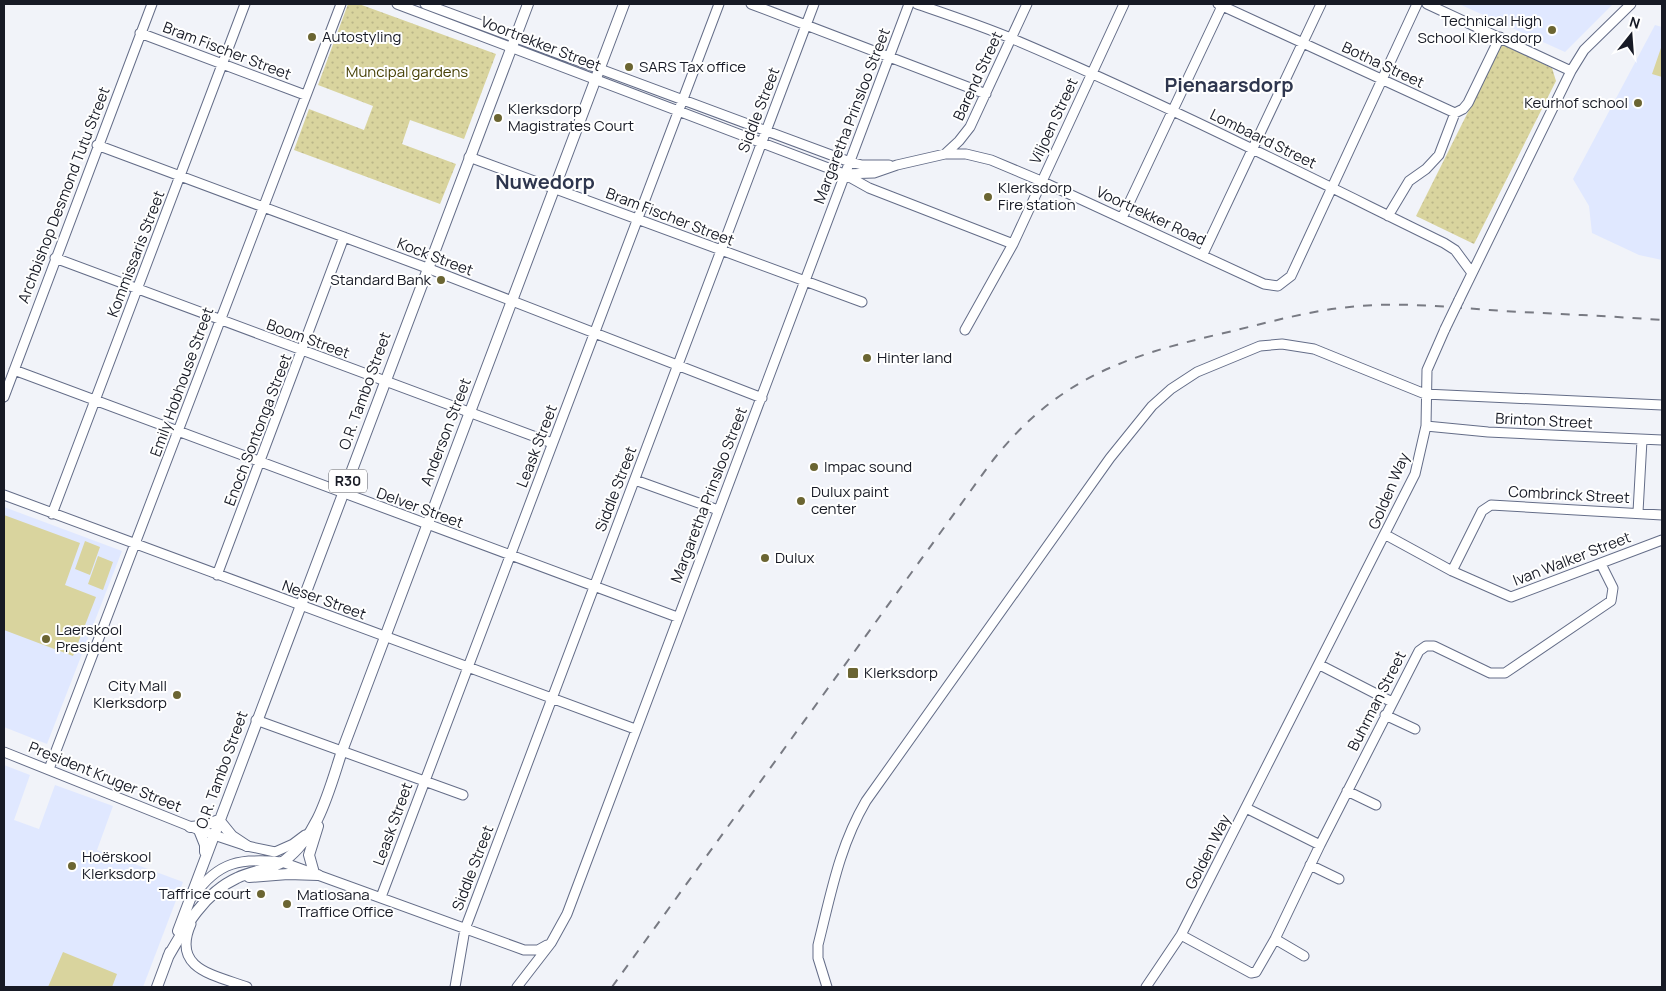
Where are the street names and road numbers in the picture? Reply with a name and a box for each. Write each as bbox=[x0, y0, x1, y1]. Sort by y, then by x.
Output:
street label: Voortrekker Street bbox=[478, 11, 604, 76]
street label: Bram Fischer Street bbox=[160, 16, 294, 85]
street label: Margaretha Prinsloo Street bbox=[808, 25, 895, 207]
street label: Barend Street bbox=[948, 28, 1007, 124]
street label: Botha Street bbox=[1339, 36, 1428, 93]
street label: Siddle Street bbox=[733, 64, 784, 156]
street label: Viljoen Street bbox=[1024, 74, 1083, 167]
street label: Archbishop Desmond Tutu Street bbox=[13, 84, 115, 306]
street label: Lombaard Street bbox=[1206, 104, 1320, 173]
street label: Voortrekker Road bbox=[1093, 181, 1209, 250]
street label: Bram Fischer Street bbox=[603, 182, 737, 251]
street label: Kommissaris Street bbox=[102, 187, 169, 320]
street label: Kock Street bbox=[394, 232, 476, 281]
street label: Emily Hobhouse Street bbox=[145, 304, 218, 459]
street label: Boom Street bbox=[264, 314, 353, 363]
street label: O.R. Tambo Street bbox=[333, 329, 396, 453]
street label: Enoch Sontonga Street bbox=[219, 351, 296, 509]
street label: Anderson Street bbox=[415, 375, 476, 489]
street label: Leask Street bbox=[511, 401, 562, 490]
street label: Margaretha Prinsloo Street bbox=[665, 404, 752, 586]
street label: Brinton Street bbox=[1495, 407, 1593, 434]
street label: Siddle Street bbox=[590, 443, 641, 535]
street label: Golden Way bbox=[1363, 449, 1414, 532]
road number: R30 bbox=[329, 470, 367, 492]
street label: Combrinck Street bbox=[1508, 481, 1630, 508]
street label: Delver Street bbox=[374, 482, 466, 533]
street label: Ivan Walker Street bbox=[1510, 526, 1634, 591]
street label: Neser Street bbox=[279, 575, 369, 624]
street label: Buhrman Street bbox=[1342, 647, 1411, 754]
street label: O.R. Tambo Street bbox=[190, 708, 253, 832]
street label: President Kruger Street bbox=[26, 736, 185, 817]
street label: Leask Street bbox=[368, 779, 417, 868]
street label: Golden Way bbox=[1180, 811, 1235, 893]
street label: Siddle Street bbox=[447, 822, 498, 914]

